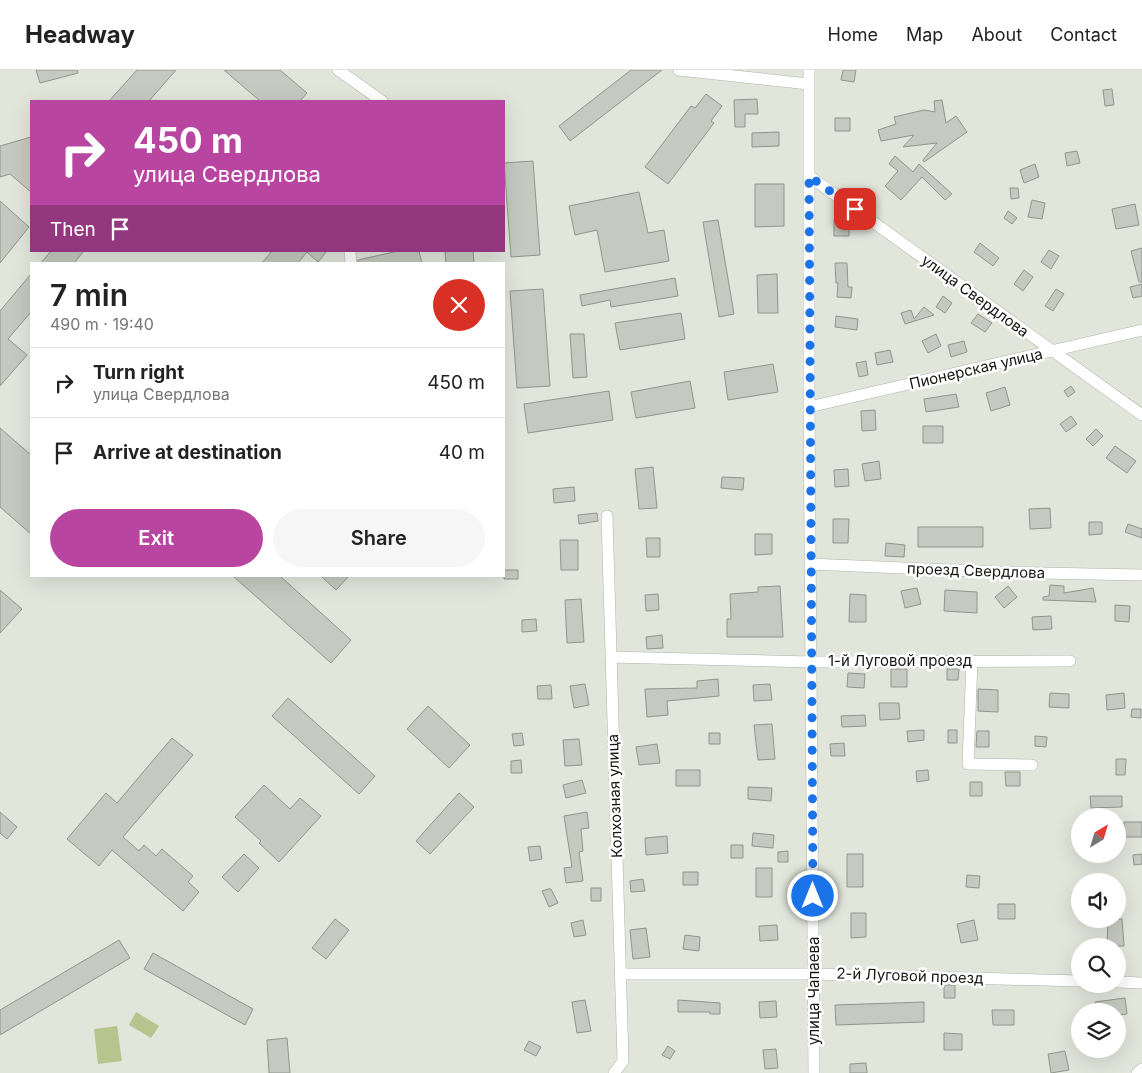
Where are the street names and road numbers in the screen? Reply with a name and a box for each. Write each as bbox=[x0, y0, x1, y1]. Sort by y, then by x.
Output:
street label: улица Свердлова bbox=[918, 250, 1033, 341]
street label: Пионерская улица bbox=[907, 344, 1044, 393]
street label: проезд Свердлова bbox=[907, 559, 1045, 582]
street label: 1-й Луговой проезд bbox=[828, 651, 972, 670]
street label: Колхозная улица bbox=[603, 734, 626, 858]
street label: улица Чапаева bbox=[804, 937, 823, 1045]
street label: 2-й Луговой проезд bbox=[836, 963, 984, 988]

